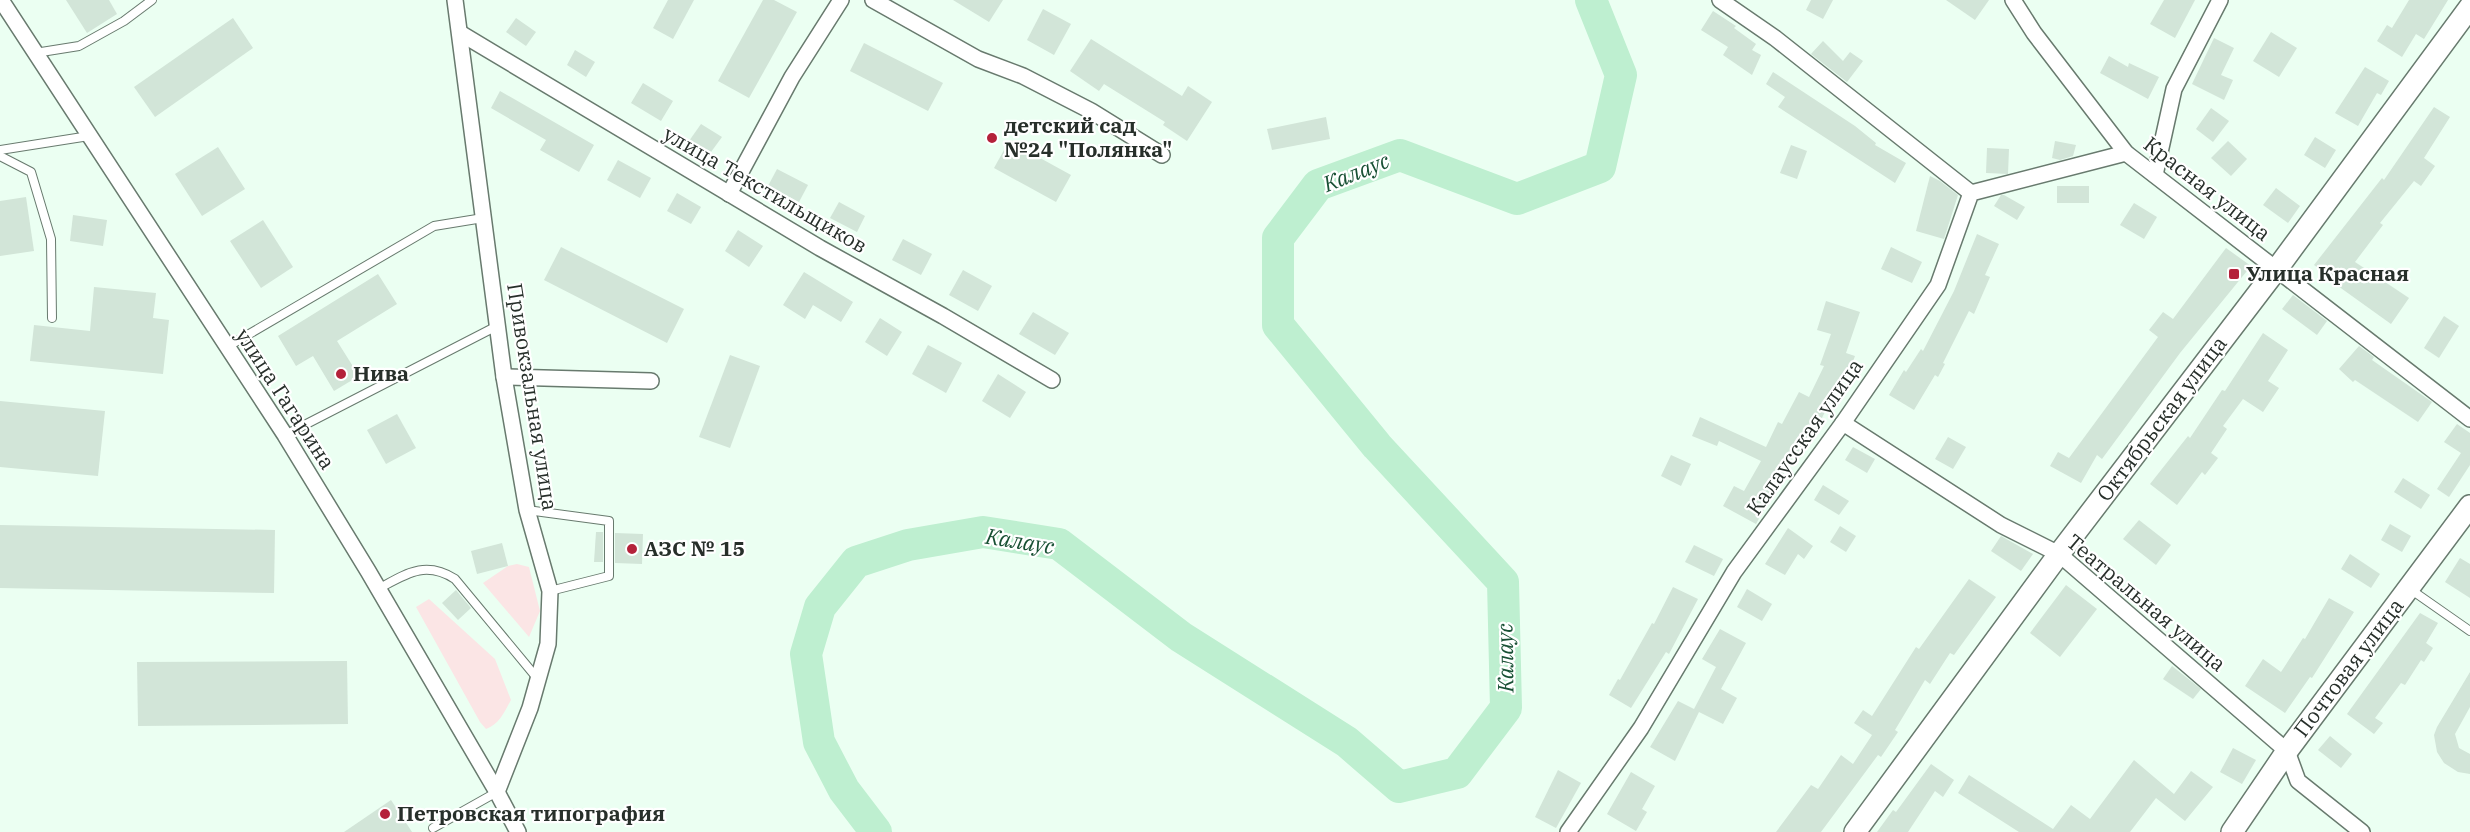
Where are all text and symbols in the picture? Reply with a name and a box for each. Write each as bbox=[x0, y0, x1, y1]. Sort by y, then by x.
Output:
place label: детский сад №24 "Полянка" bbox=[1004, 111, 1172, 163]
street label: улица Текстильщиков bbox=[659, 119, 872, 259]
street label: Красная улица bbox=[2138, 130, 2277, 247]
marker: детский сад №24 "Полянка" bbox=[985, 131, 999, 145]
water label: Калаус bbox=[1317, 145, 1394, 198]
place label: Улица Красная bbox=[2246, 259, 2409, 287]
marker: Улица Красная bbox=[2227, 267, 2241, 281]
street label: Привокзальная улица bbox=[501, 281, 565, 513]
street label: улица Гагарина bbox=[230, 322, 342, 474]
street label: Октябрьская улица bbox=[2090, 330, 2233, 507]
street label: Калаусская улица bbox=[1740, 353, 1869, 520]
place label: Нива bbox=[353, 359, 409, 387]
marker: Нива bbox=[334, 367, 348, 381]
water label: Калаус bbox=[983, 521, 1057, 560]
street label: Театральная улица bbox=[2061, 527, 2232, 677]
place label: АЗС № 15 bbox=[644, 534, 745, 562]
marker: АЗС № 15 bbox=[625, 542, 639, 556]
street label: Почтовая улица bbox=[2287, 592, 2410, 742]
water label: Калаус bbox=[1489, 623, 1520, 694]
place label: Петровская типография bbox=[397, 799, 665, 827]
marker: Петровская типография bbox=[378, 807, 392, 821]

